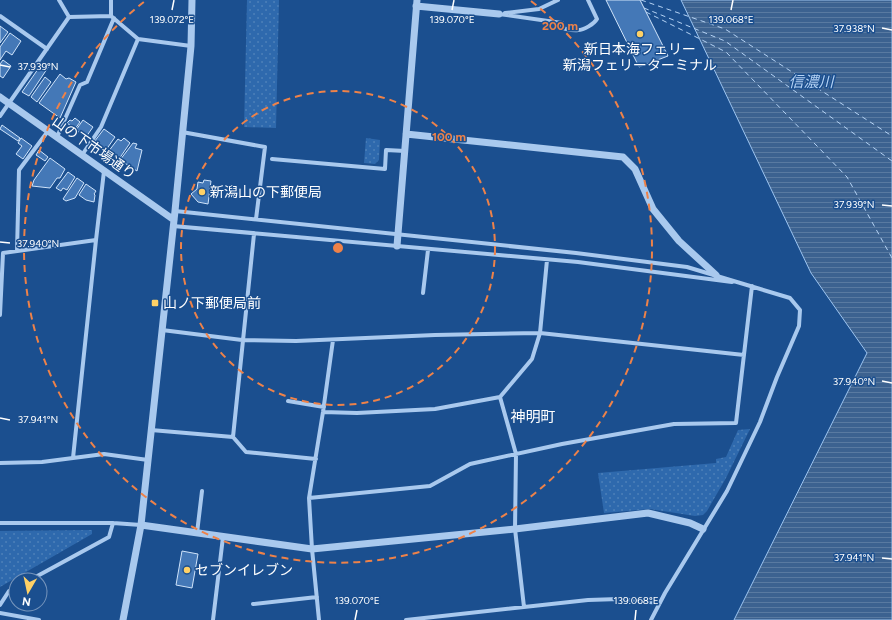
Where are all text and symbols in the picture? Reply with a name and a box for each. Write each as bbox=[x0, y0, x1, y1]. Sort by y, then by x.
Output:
text: 139.072°E bbox=[150, 13, 194, 26]
text: 139.070°E bbox=[429, 13, 475, 26]
text: 139.068°E bbox=[708, 13, 754, 26]
text: 200 m bbox=[542, 19, 578, 33]
text: 37.938°N bbox=[833, 22, 875, 35]
marker: 新日本海フェリー 新潟フェリーターミナル bbox=[635, 29, 645, 39]
place label: 新日本海フェリー 新潟フェリーターミナル bbox=[563, 41, 717, 74]
text: 37.939°N bbox=[17, 60, 59, 73]
water label: 信濃川 bbox=[788, 73, 835, 91]
street label: 山の下市場通り bbox=[49, 113, 139, 183]
text: 100 m bbox=[432, 130, 466, 144]
place label: 新潟山の下郵便局 bbox=[210, 184, 322, 201]
marker: 新潟山の下郵便局 bbox=[197, 187, 207, 197]
text: 37.939°N bbox=[833, 198, 875, 211]
text: 37.940°N bbox=[17, 237, 59, 250]
centre of rings bbox=[331, 241, 345, 255]
place label: 山ノ下郵便局前 bbox=[163, 295, 261, 312]
marker: 山ノ下郵便局前 bbox=[150, 298, 160, 308]
text: 37.940°N bbox=[833, 375, 875, 388]
district label: 神明町 bbox=[510, 408, 556, 426]
text: 37.941°N bbox=[18, 413, 58, 426]
text: 37.941°N bbox=[834, 551, 874, 564]
place label: セブンイレブン bbox=[195, 562, 293, 579]
marker: セブンイレブン bbox=[182, 565, 192, 575]
north arrow bbox=[8, 572, 48, 612]
text: N bbox=[21, 594, 32, 608]
text: 139.070°E bbox=[334, 594, 380, 607]
text: 139.068°E bbox=[613, 594, 659, 607]

